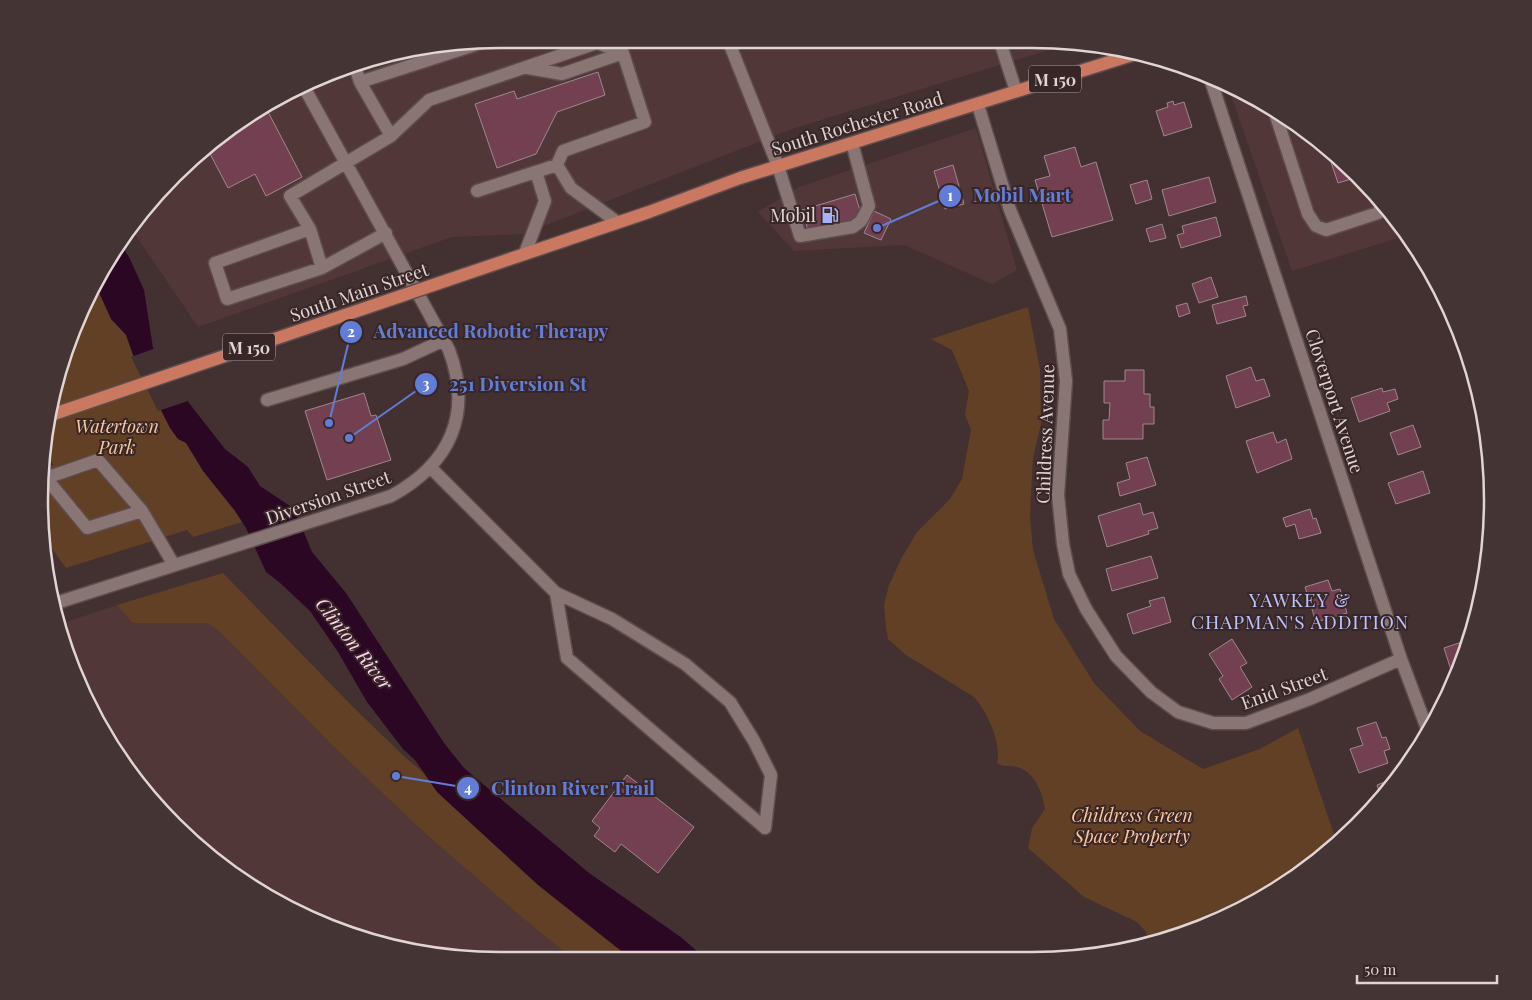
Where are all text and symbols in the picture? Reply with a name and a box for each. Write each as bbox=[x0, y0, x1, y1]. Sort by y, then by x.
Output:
road number: M 150 bbox=[1029, 66, 1081, 92]
street label: South Rochester Road bbox=[768, 85, 946, 161]
callout: Mobil Mart bbox=[938, 179, 1081, 213]
text: Mobil Mart bbox=[973, 181, 1071, 207]
text: 1 bbox=[947, 185, 953, 205]
place label: Mobil bbox=[770, 203, 816, 227]
fuel station icon: Mobil bbox=[820, 205, 840, 225]
street label: South Main Street bbox=[287, 257, 432, 327]
callout: Advanced Robotic Therapy bbox=[338, 315, 619, 349]
text: Advanced Robotic Therapy bbox=[373, 317, 609, 343]
text: 2 bbox=[347, 321, 355, 341]
street label: Cloverport Avenue bbox=[1300, 326, 1370, 476]
road number: M 150 bbox=[223, 334, 275, 361]
street label: Childress Avenue bbox=[1031, 364, 1059, 504]
callout: 251 Diversion St bbox=[414, 367, 597, 401]
text: 251 Diversion St bbox=[449, 370, 587, 396]
text: 3 bbox=[422, 373, 430, 393]
park label: Watertown Park bbox=[75, 414, 159, 459]
street label: Diversion Street bbox=[262, 464, 394, 530]
district label: YAWKEY & CHAPMAN'S ADDITION bbox=[1191, 586, 1409, 634]
water label: Clinton River bbox=[311, 591, 400, 695]
street label: Enid Street bbox=[1237, 661, 1331, 715]
callout: Clinton River Trail bbox=[455, 771, 665, 805]
text: Clinton River Trail bbox=[491, 774, 655, 800]
text: 4 bbox=[464, 777, 472, 797]
park label: Childress Green Space Property bbox=[1071, 803, 1193, 848]
scale bar bbox=[1357, 952, 1497, 984]
text: 50 m bbox=[1364, 959, 1397, 979]

